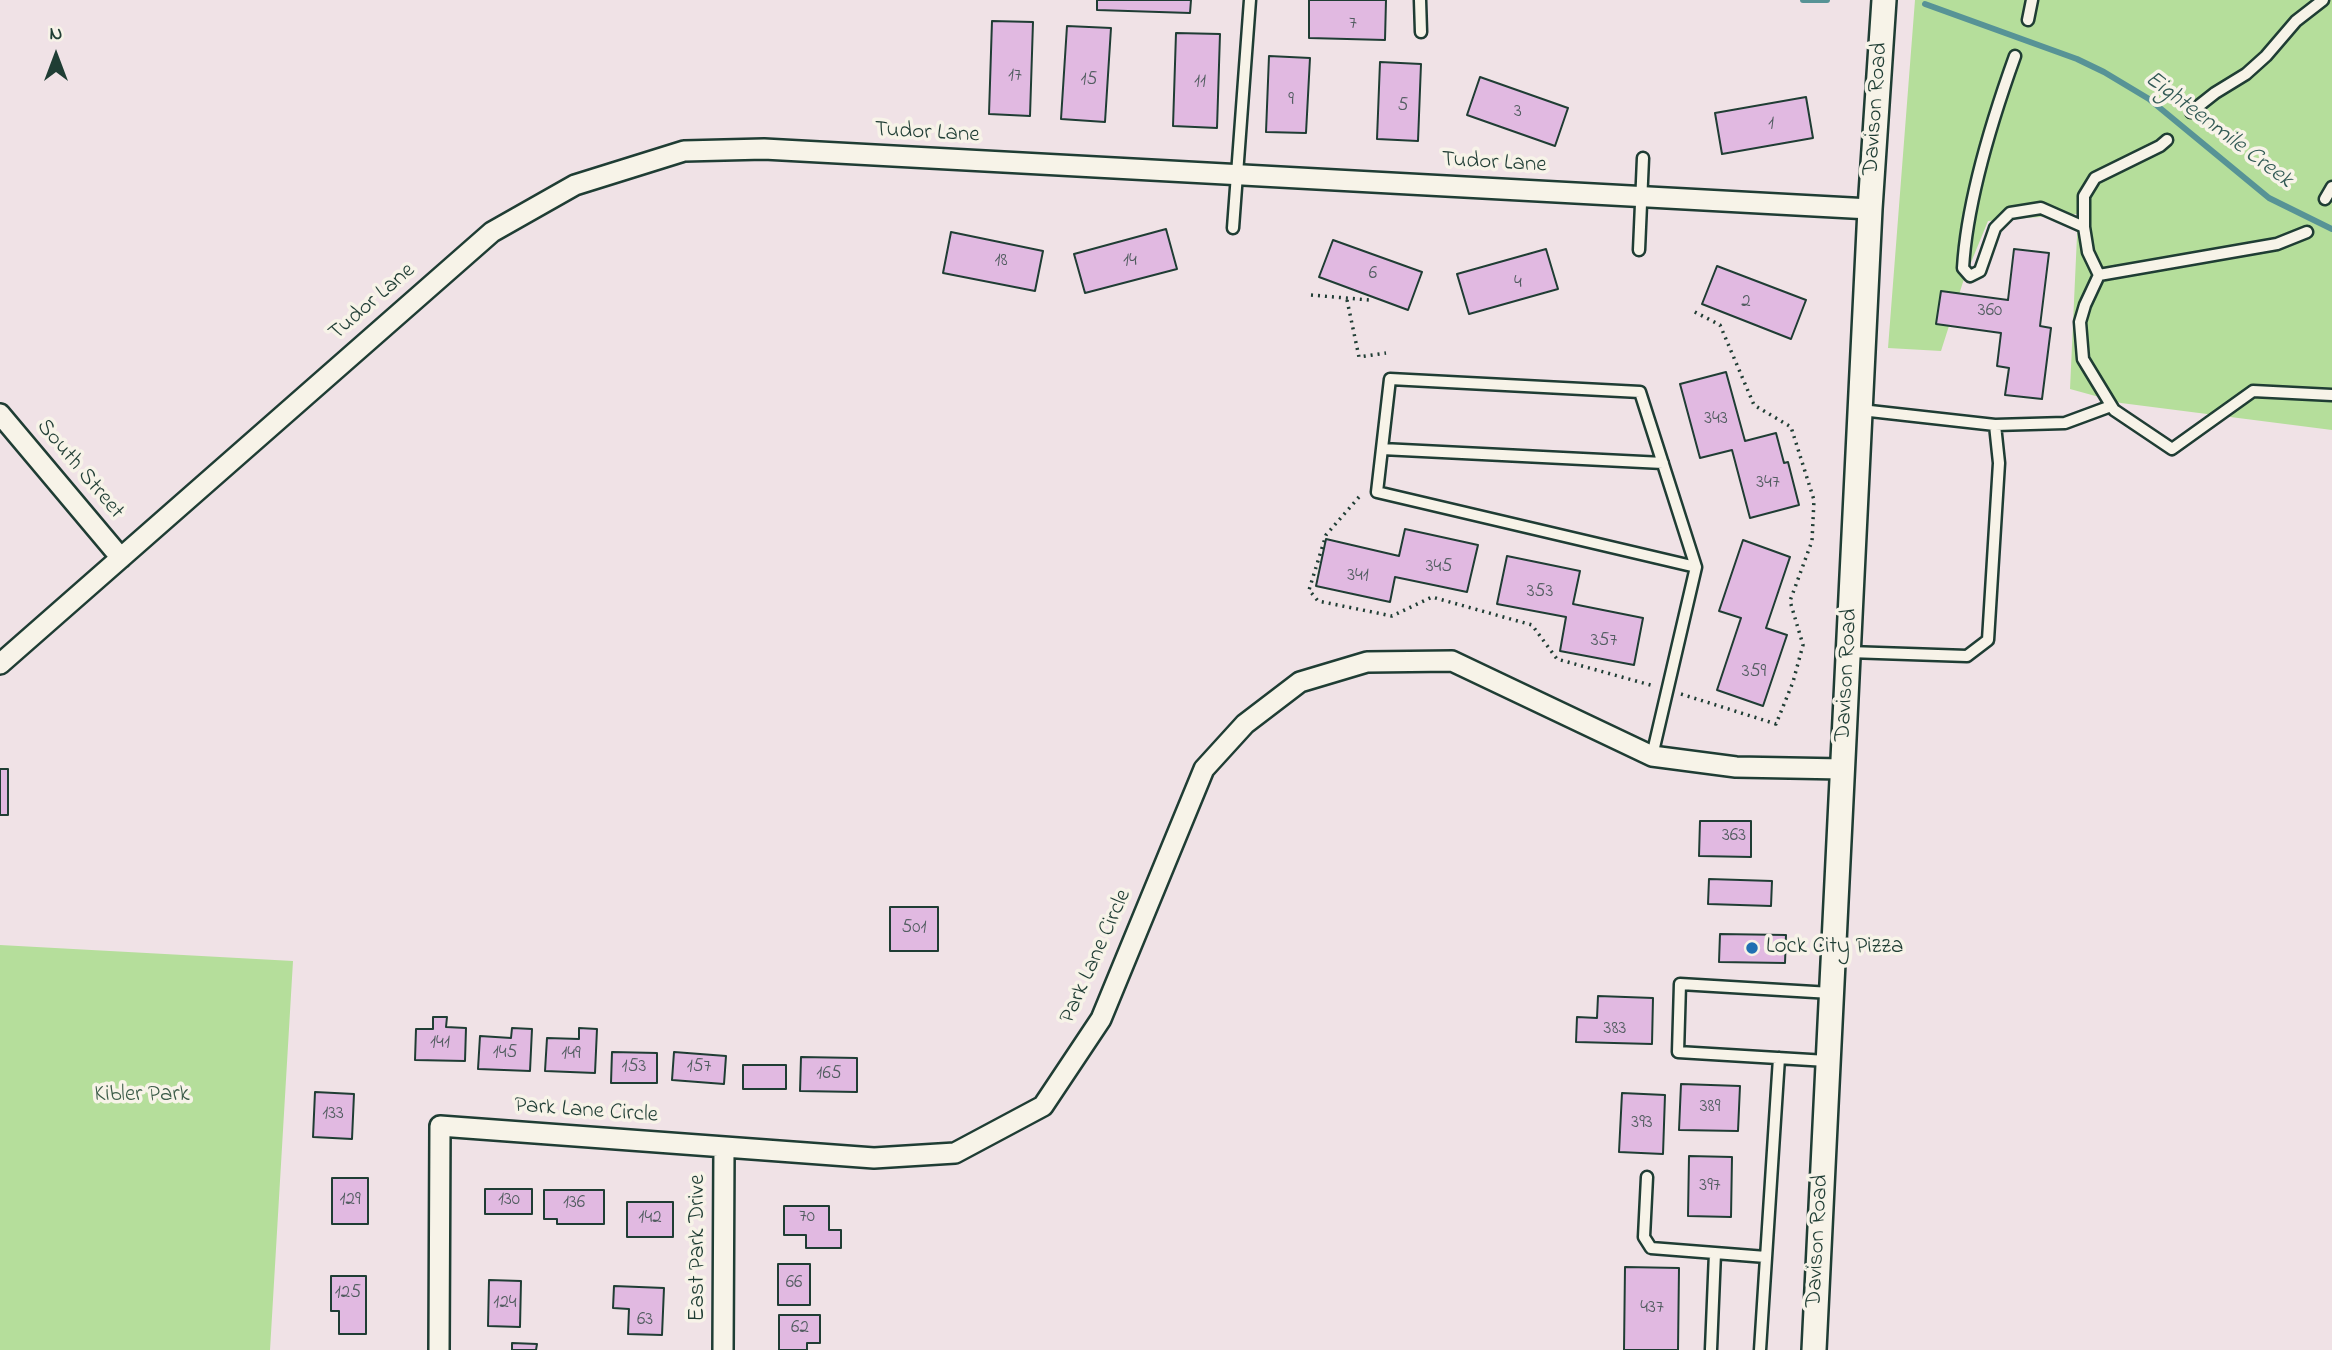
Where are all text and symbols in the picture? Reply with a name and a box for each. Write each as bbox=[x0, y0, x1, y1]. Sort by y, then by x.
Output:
house number: 7 bbox=[1349, 14, 1357, 36]
north arrow bbox=[21, 21, 91, 91]
text: N bbox=[50, 21, 62, 48]
street label: Davison Road bbox=[1859, 42, 1895, 176]
house number: 17 bbox=[1008, 66, 1022, 88]
water label: Eighteenmile Creek bbox=[2138, 66, 2298, 196]
house number: 15 bbox=[1081, 70, 1097, 92]
house number: 11 bbox=[1194, 72, 1206, 94]
house number: 9 bbox=[1288, 90, 1294, 112]
house number: 5 bbox=[1398, 96, 1408, 118]
house number: 3 bbox=[1514, 102, 1522, 124]
house number: 1 bbox=[1768, 114, 1774, 136]
street label: Tudor Lane bbox=[874, 117, 980, 151]
street label: Tudor Lane bbox=[1441, 147, 1547, 181]
house number: 18 bbox=[994, 251, 1008, 273]
house number: 14 bbox=[1123, 251, 1137, 273]
street label: Tudor Lane bbox=[324, 258, 422, 348]
house number: 6 bbox=[1369, 264, 1377, 286]
house number: 4 bbox=[1514, 273, 1522, 295]
house number: 2 bbox=[1741, 292, 1751, 314]
house number: 360 bbox=[1978, 301, 2002, 323]
house number: 343 bbox=[1704, 409, 1728, 431]
street label: South Street bbox=[29, 414, 129, 526]
house number: 347 bbox=[1756, 473, 1780, 495]
house number: 345 bbox=[1426, 557, 1452, 579]
house number: 341 bbox=[1347, 566, 1369, 588]
house number: 353 bbox=[1527, 582, 1553, 604]
street label: Davison Road bbox=[1831, 608, 1865, 742]
house number: 357 bbox=[1591, 631, 1617, 653]
house number: 359 bbox=[1742, 662, 1766, 684]
house number: 363 bbox=[1722, 826, 1746, 848]
street label: Park Lane Circle bbox=[1055, 886, 1139, 1028]
house number: 501 bbox=[901, 918, 927, 940]
place label: Lock City Pizza bbox=[1766, 934, 1903, 962]
marker: Lock City Pizza bbox=[1744, 940, 1760, 956]
house number: 383 bbox=[1604, 1019, 1626, 1041]
house number: 141 bbox=[430, 1033, 450, 1055]
house number: 145 bbox=[493, 1043, 517, 1065]
house number: 149 bbox=[561, 1044, 581, 1066]
house number: 153 bbox=[622, 1057, 646, 1079]
house number: 157 bbox=[687, 1057, 711, 1079]
house number: 165 bbox=[816, 1064, 842, 1086]
park label: Kibler Park bbox=[94, 1082, 190, 1110]
street label: Park Lane Circle bbox=[513, 1093, 659, 1131]
house number: 389 bbox=[1700, 1097, 1720, 1119]
house number: 133 bbox=[322, 1104, 344, 1126]
house number: 393 bbox=[1631, 1113, 1653, 1135]
street label: Davison Road bbox=[1802, 1174, 1836, 1308]
street label: East Park Drive bbox=[685, 1175, 713, 1321]
house number: 397 bbox=[1699, 1176, 1721, 1198]
house number: 129 bbox=[339, 1190, 361, 1212]
house number: 130 bbox=[498, 1190, 520, 1212]
house number: 136 bbox=[563, 1193, 585, 1215]
house number: 70 bbox=[799, 1207, 815, 1229]
house number: 142 bbox=[638, 1208, 662, 1230]
house number: 66 bbox=[786, 1273, 802, 1295]
house number: 125 bbox=[335, 1283, 361, 1305]
house number: 124 bbox=[493, 1293, 517, 1315]
house number: 437 bbox=[1640, 1298, 1664, 1320]
house number: 63 bbox=[637, 1310, 653, 1332]
house number: 62 bbox=[791, 1318, 809, 1340]

